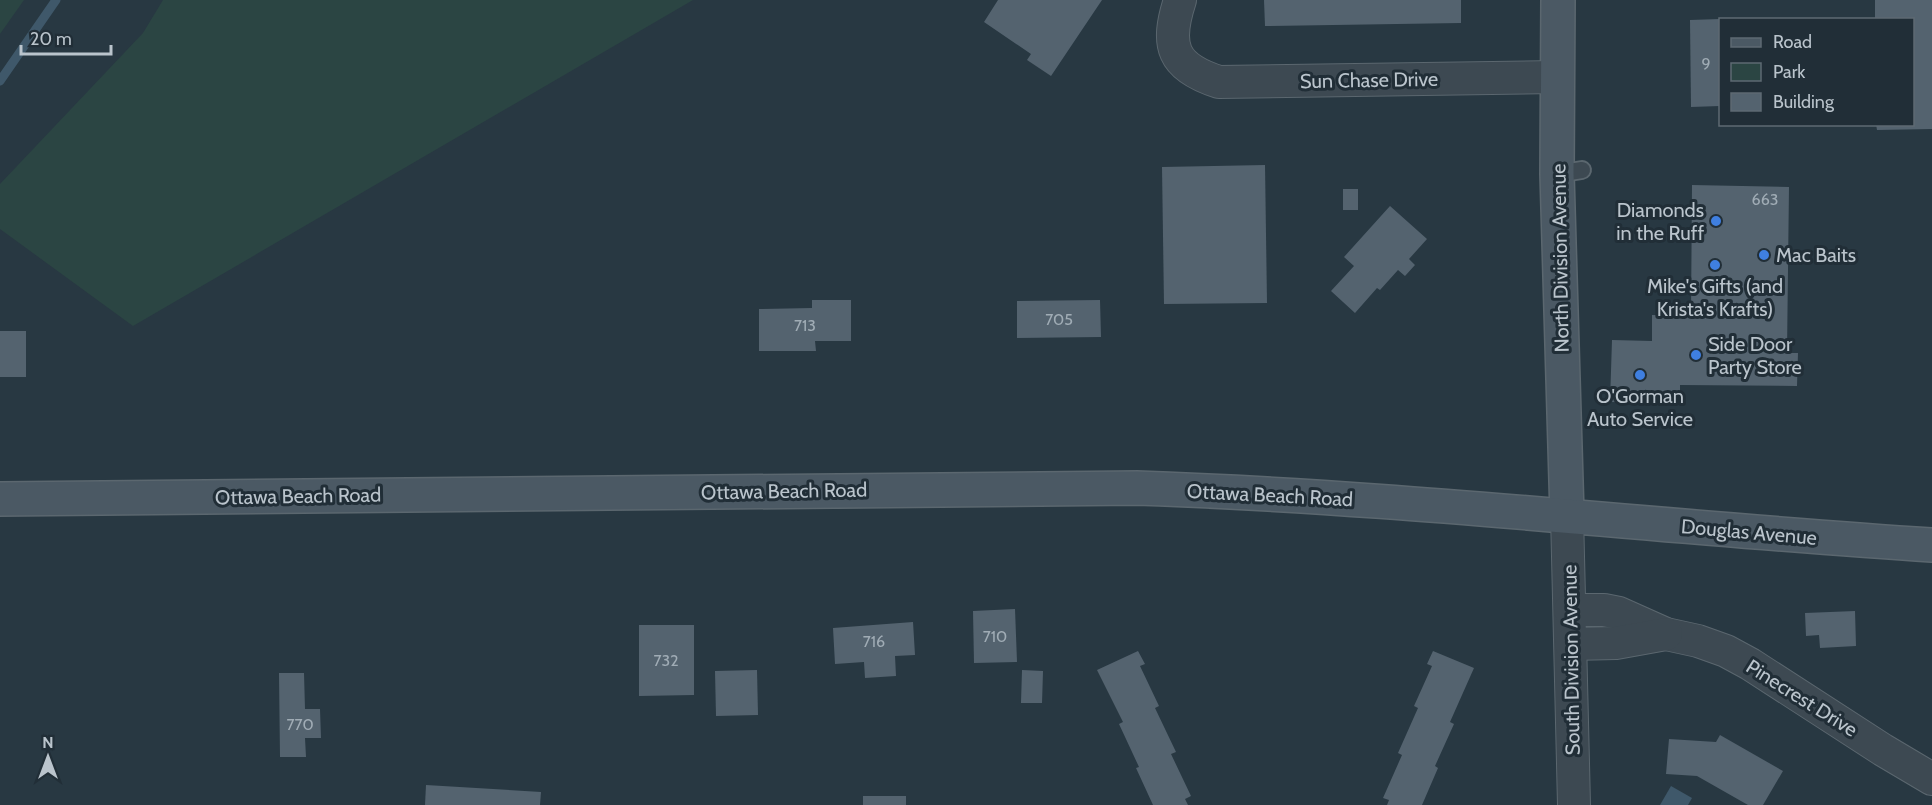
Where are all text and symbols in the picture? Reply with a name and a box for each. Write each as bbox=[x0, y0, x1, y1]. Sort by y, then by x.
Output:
scale bar bbox=[21, 18, 111, 56]
legend bbox=[1719, 18, 1914, 126]
text: 20 m bbox=[30, 28, 72, 50]
text: Road bbox=[1773, 31, 1812, 53]
house number: 9 bbox=[1701, 54, 1711, 73]
text: Park bbox=[1773, 61, 1806, 83]
street label: Sun Chase Drive bbox=[1300, 67, 1438, 93]
text: Building bbox=[1773, 91, 1835, 113]
street label: North Division Avenue bbox=[1546, 164, 1574, 352]
house number: 663 bbox=[1752, 190, 1778, 209]
place label: Diamonds in the Ruff bbox=[1616, 198, 1704, 245]
marker: Diamonds in the Ruff bbox=[1709, 214, 1723, 228]
place label: Mac Baits bbox=[1776, 243, 1856, 267]
marker: Mac Baits bbox=[1757, 248, 1771, 262]
marker: Mike's Gifts (and Krista's Krafts) bbox=[1708, 258, 1722, 272]
place label: Mike's Gifts (and Krista's Krafts) bbox=[1647, 274, 1783, 321]
house number: 705 bbox=[1045, 310, 1073, 329]
house number: 713 bbox=[794, 316, 816, 335]
place label: Side Door Party Store bbox=[1708, 332, 1802, 379]
marker: Side Door Party Store bbox=[1689, 348, 1703, 362]
marker: O'Gorman Auto Service bbox=[1633, 368, 1647, 382]
place label: O'Gorman Auto Service bbox=[1587, 384, 1693, 431]
street label: Ottawa Beach Road bbox=[701, 478, 867, 504]
street label: Ottawa Beach Road bbox=[1186, 479, 1354, 511]
street label: Ottawa Beach Road bbox=[215, 483, 381, 509]
street label: Douglas Avenue bbox=[1680, 514, 1818, 550]
street label: South Division Avenue bbox=[1557, 565, 1585, 755]
house number: 710 bbox=[983, 627, 1007, 646]
house number: 716 bbox=[863, 632, 885, 651]
house number: 732 bbox=[653, 651, 679, 670]
street label: Pinecrest Drive bbox=[1742, 654, 1862, 742]
house number: 770 bbox=[286, 715, 314, 734]
north arrow bbox=[18, 727, 78, 787]
text: N bbox=[42, 733, 54, 752]

